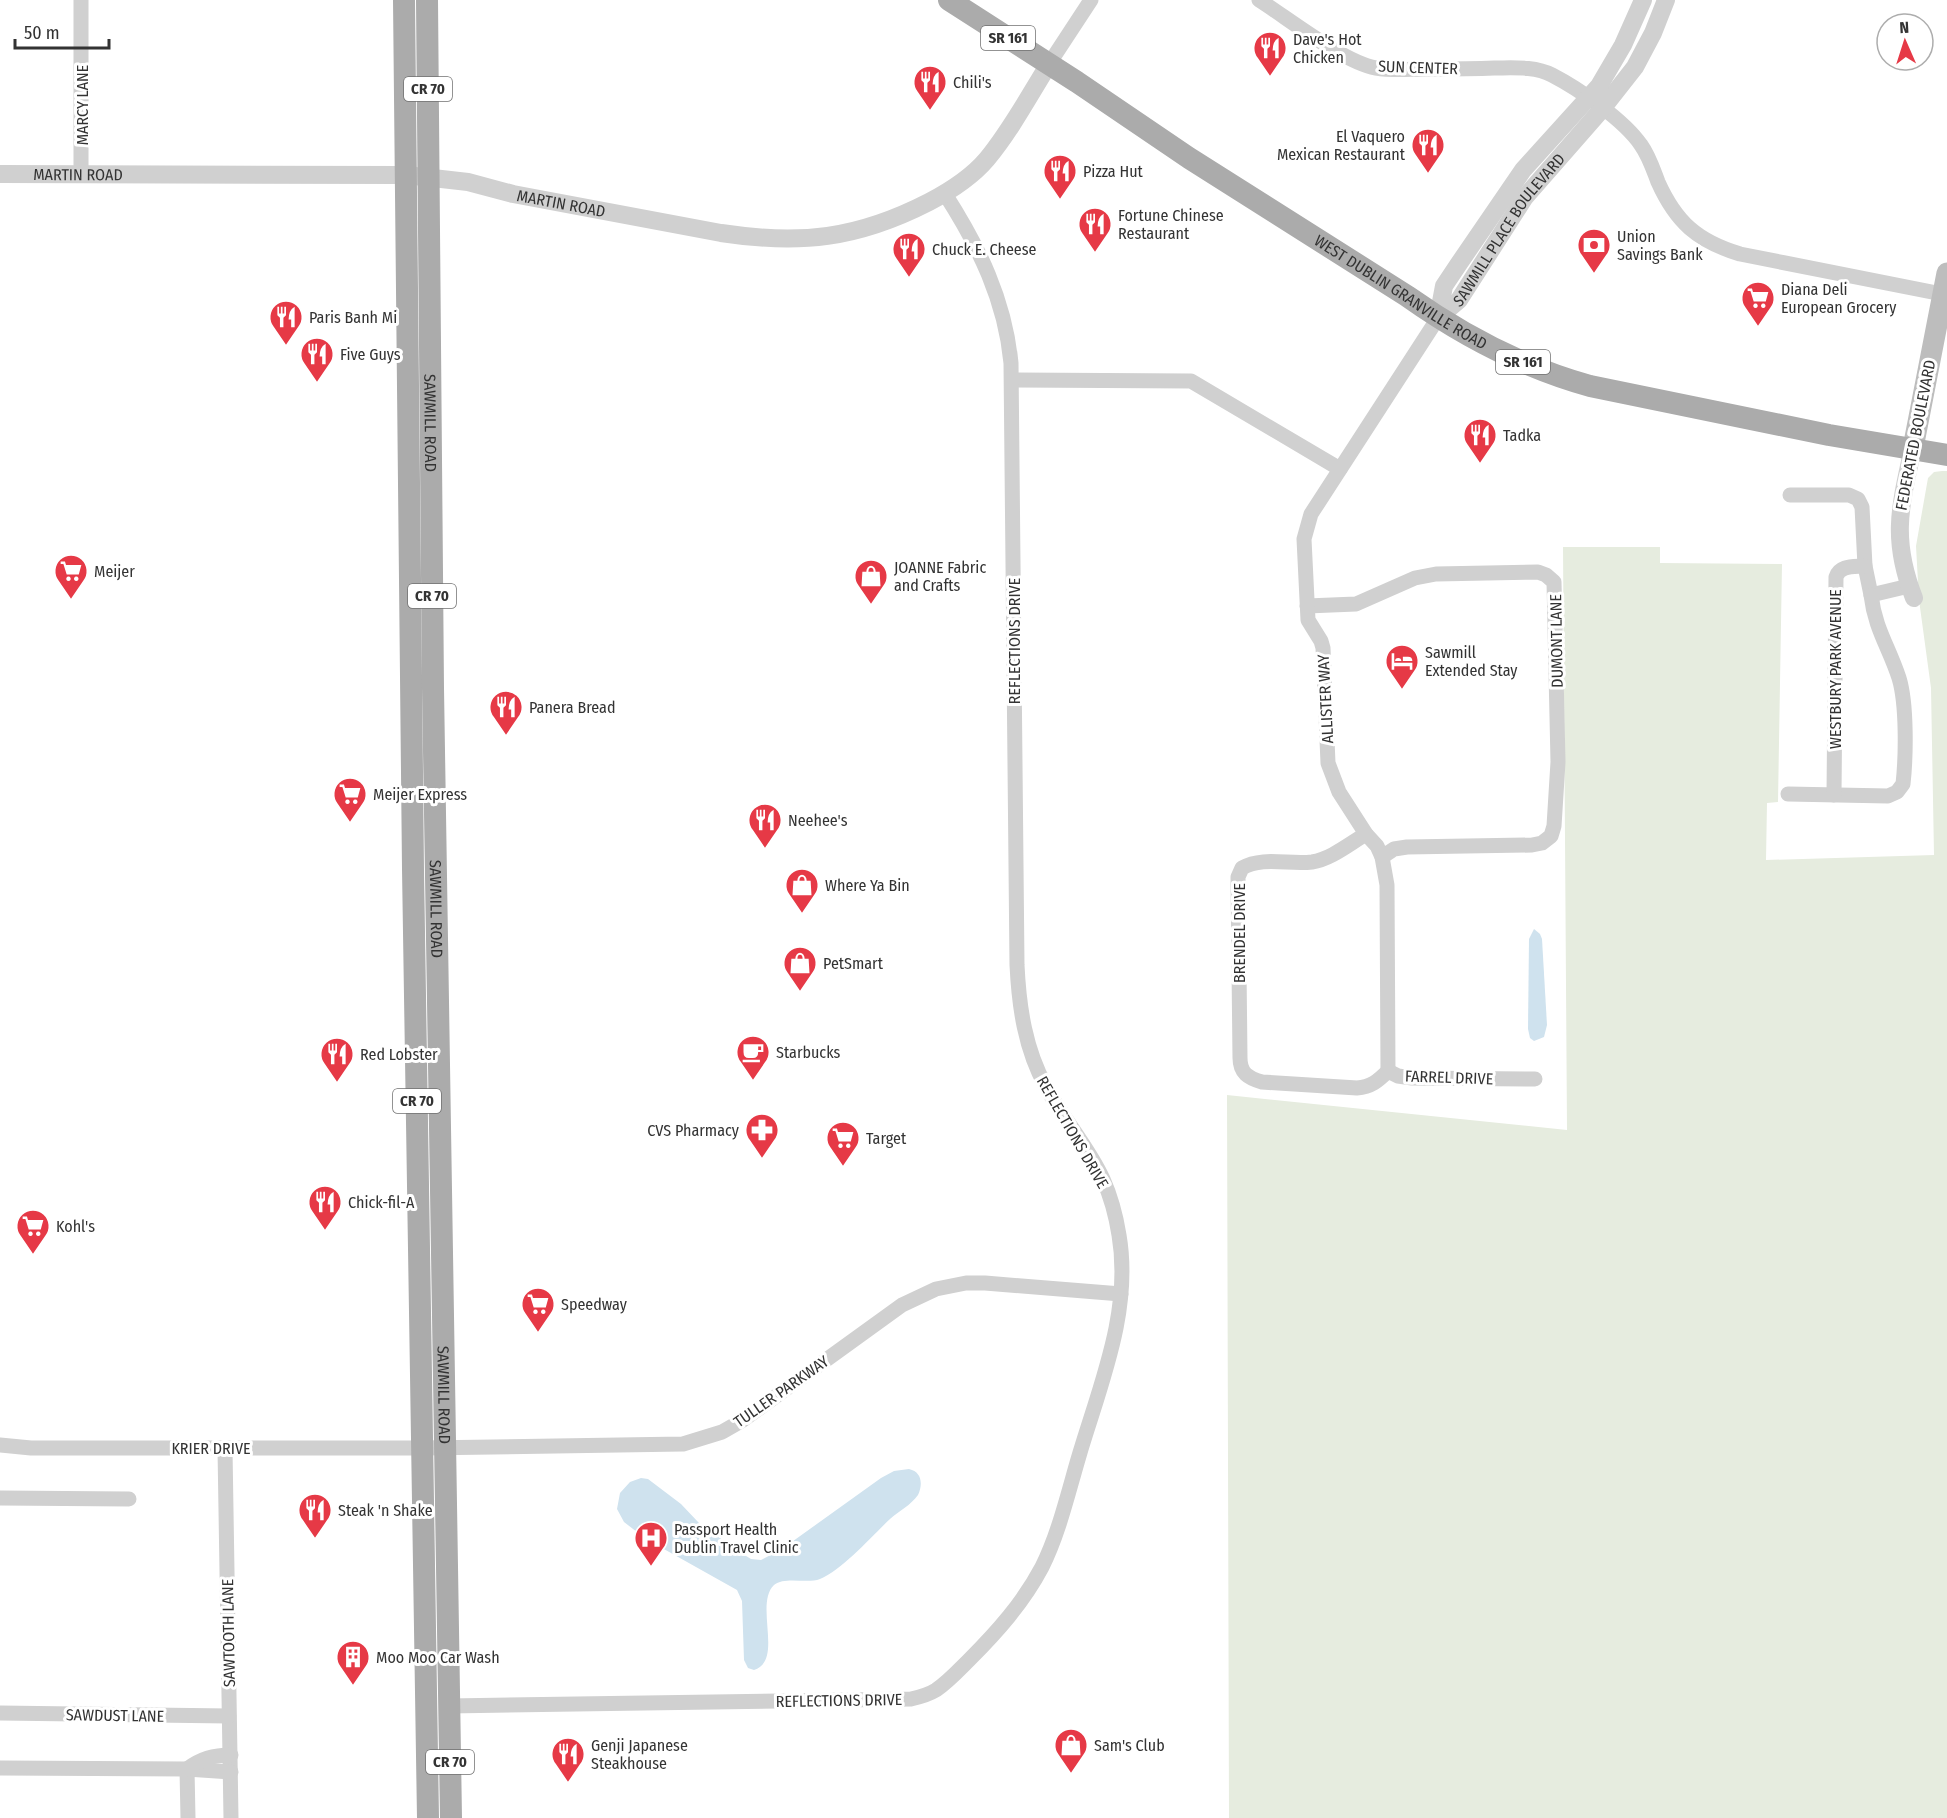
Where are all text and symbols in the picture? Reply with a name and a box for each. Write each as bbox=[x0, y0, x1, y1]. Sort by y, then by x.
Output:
scale bar bbox=[15, 12, 110, 50]
north arrow bbox=[1875, 12, 1935, 72]
text: N bbox=[1899, 18, 1910, 37]
text: 50 m bbox=[24, 22, 60, 44]
road number: SR 161 bbox=[981, 26, 1035, 50]
restaurant icon: Dave's Hot Chicken bbox=[1252, 30, 1288, 77]
place label: Dave's Hot Chicken bbox=[1293, 30, 1362, 67]
street label: SUN CENTER bbox=[1378, 57, 1458, 78]
restaurant icon: Chili's bbox=[912, 64, 948, 111]
street label: MARCY LANE bbox=[73, 65, 92, 145]
place label: Chili's bbox=[953, 73, 992, 92]
road number: CR 70 bbox=[404, 77, 452, 101]
place label: El Vaquero Mexican Restaurant bbox=[1277, 127, 1406, 164]
restaurant icon: El Vaquero Mexican Restaurant bbox=[1410, 127, 1446, 174]
street label: SAWMILL PLACE BOULEVARD bbox=[1450, 150, 1569, 311]
restaurant icon: Pizza Hut bbox=[1042, 153, 1078, 200]
place label: Pizza Hut bbox=[1083, 162, 1144, 181]
street label: MARTIN ROAD bbox=[33, 165, 123, 184]
street label: MARTIN ROAD bbox=[515, 186, 607, 221]
restaurant icon: Fortune Chinese Restaurant bbox=[1077, 206, 1113, 253]
place label: Fortune Chinese Restaurant bbox=[1118, 206, 1224, 243]
bank icon: Union Savings Bank bbox=[1576, 227, 1612, 274]
place label: Union Savings Bank bbox=[1617, 227, 1703, 264]
restaurant icon: Chuck E. Cheese bbox=[891, 231, 927, 278]
street label: WEST DUBLIN GRANVILLE ROAD bbox=[1311, 231, 1490, 353]
place label: Chuck E. Cheese bbox=[932, 240, 1037, 259]
supermarket icon: Diana Deli European Grocery bbox=[1740, 280, 1776, 327]
place label: Diana Deli European Grocery bbox=[1781, 280, 1897, 317]
restaurant icon: Paris Banh Mi bbox=[268, 299, 304, 346]
place label: Paris Banh Mi bbox=[309, 308, 397, 327]
restaurant icon: Five Guys bbox=[299, 336, 335, 383]
place label: Five Guys bbox=[340, 345, 401, 364]
road number: SR 161 bbox=[1496, 350, 1550, 374]
street label: FEDERATED BOULEVARD bbox=[1892, 358, 1939, 512]
street label: SAWMILL ROAD bbox=[420, 374, 440, 472]
restaurant icon: Tadka bbox=[1462, 417, 1498, 464]
place label: Tadka bbox=[1503, 426, 1541, 445]
supermarket icon: Meijer bbox=[53, 553, 89, 600]
shop icon: JOANNE Fabric and Crafts bbox=[853, 558, 889, 605]
place label: JOANNE Fabric and Crafts bbox=[894, 558, 986, 595]
place label: Meijer bbox=[94, 562, 135, 581]
street label: REFLECTIONS DRIVE bbox=[1005, 578, 1024, 704]
road number: CR 70 bbox=[408, 584, 456, 608]
street label: WESTBURY PARK AVENUE bbox=[1826, 589, 1845, 749]
street label: DUMONT LANE bbox=[1546, 594, 1567, 688]
hotel icon: Sawmill Extended Stay bbox=[1384, 643, 1420, 690]
place label: Sawmill Extended Stay bbox=[1425, 643, 1518, 680]
street label: ALLISTER WAY bbox=[1314, 654, 1337, 744]
restaurant icon: Panera Bread bbox=[488, 689, 524, 736]
place label: Panera Bread bbox=[529, 698, 615, 717]
supermarket icon: Meijer Express bbox=[332, 776, 368, 823]
place label: Meijer Express bbox=[373, 785, 467, 804]
restaurant icon: Neehee's bbox=[747, 802, 783, 849]
place label: Neehee's bbox=[788, 811, 848, 830]
street label: SAWMILL ROAD bbox=[426, 860, 446, 958]
shop icon: Where Ya Bin bbox=[784, 867, 820, 914]
place label: Where Ya Bin bbox=[825, 876, 910, 895]
street label: BRENDEL DRIVE bbox=[1230, 883, 1249, 983]
shop icon: PetSmart bbox=[782, 945, 818, 992]
place label: PetSmart bbox=[823, 954, 884, 973]
cafe icon: Starbucks bbox=[735, 1034, 771, 1081]
restaurant icon: Red Lobster bbox=[319, 1036, 355, 1083]
place label: Starbucks bbox=[776, 1043, 841, 1062]
place label: Red Lobster bbox=[360, 1045, 438, 1064]
street label: FARREL DRIVE bbox=[1405, 1066, 1493, 1089]
street label: REFLECTIONS DRIVE bbox=[1033, 1073, 1112, 1192]
road number: CR 70 bbox=[393, 1089, 441, 1113]
pharmacy icon: CVS Pharmacy bbox=[744, 1112, 780, 1159]
supermarket icon: Target bbox=[825, 1120, 861, 1167]
place label: CVS Pharmacy bbox=[647, 1121, 740, 1140]
place label: Target bbox=[866, 1129, 907, 1148]
restaurant icon: Chick-fil-A bbox=[307, 1184, 343, 1231]
place label: Chick-fil-A bbox=[348, 1193, 415, 1212]
supermarket icon: Kohl's bbox=[15, 1208, 51, 1255]
place label: Kohl's bbox=[56, 1217, 95, 1236]
supermarket icon: Speedway bbox=[520, 1286, 556, 1333]
place label: Speedway bbox=[561, 1295, 628, 1314]
street label: SAWMILL ROAD bbox=[433, 1346, 454, 1444]
street label: TULLER PARKWAY bbox=[730, 1352, 832, 1431]
street label: KRIER DRIVE bbox=[171, 1439, 251, 1458]
restaurant icon: Steak 'n Shake bbox=[297, 1492, 333, 1539]
place label: Steak 'n Shake bbox=[338, 1501, 433, 1520]
hospital icon: Passport Health Dublin Travel Clinic bbox=[633, 1520, 669, 1567]
place label: Passport Health Dublin Travel Clinic bbox=[674, 1520, 799, 1557]
street label: SAWTOOTH LANE bbox=[218, 1579, 239, 1687]
building icon: Moo Moo Car Wash bbox=[335, 1639, 371, 1686]
place label: Moo Moo Car Wash bbox=[376, 1648, 500, 1667]
street label: REFLECTIONS DRIVE bbox=[776, 1690, 902, 1711]
street label: SAWDUST LANE bbox=[66, 1705, 164, 1726]
shop icon: Sam's Club bbox=[1053, 1727, 1089, 1774]
restaurant icon: Genji Japanese Steakhouse bbox=[550, 1736, 586, 1783]
place label: Genji Japanese Steakhouse bbox=[591, 1736, 688, 1773]
place label: Sam's Club bbox=[1094, 1736, 1165, 1755]
road number: CR 70 bbox=[426, 1750, 474, 1774]

